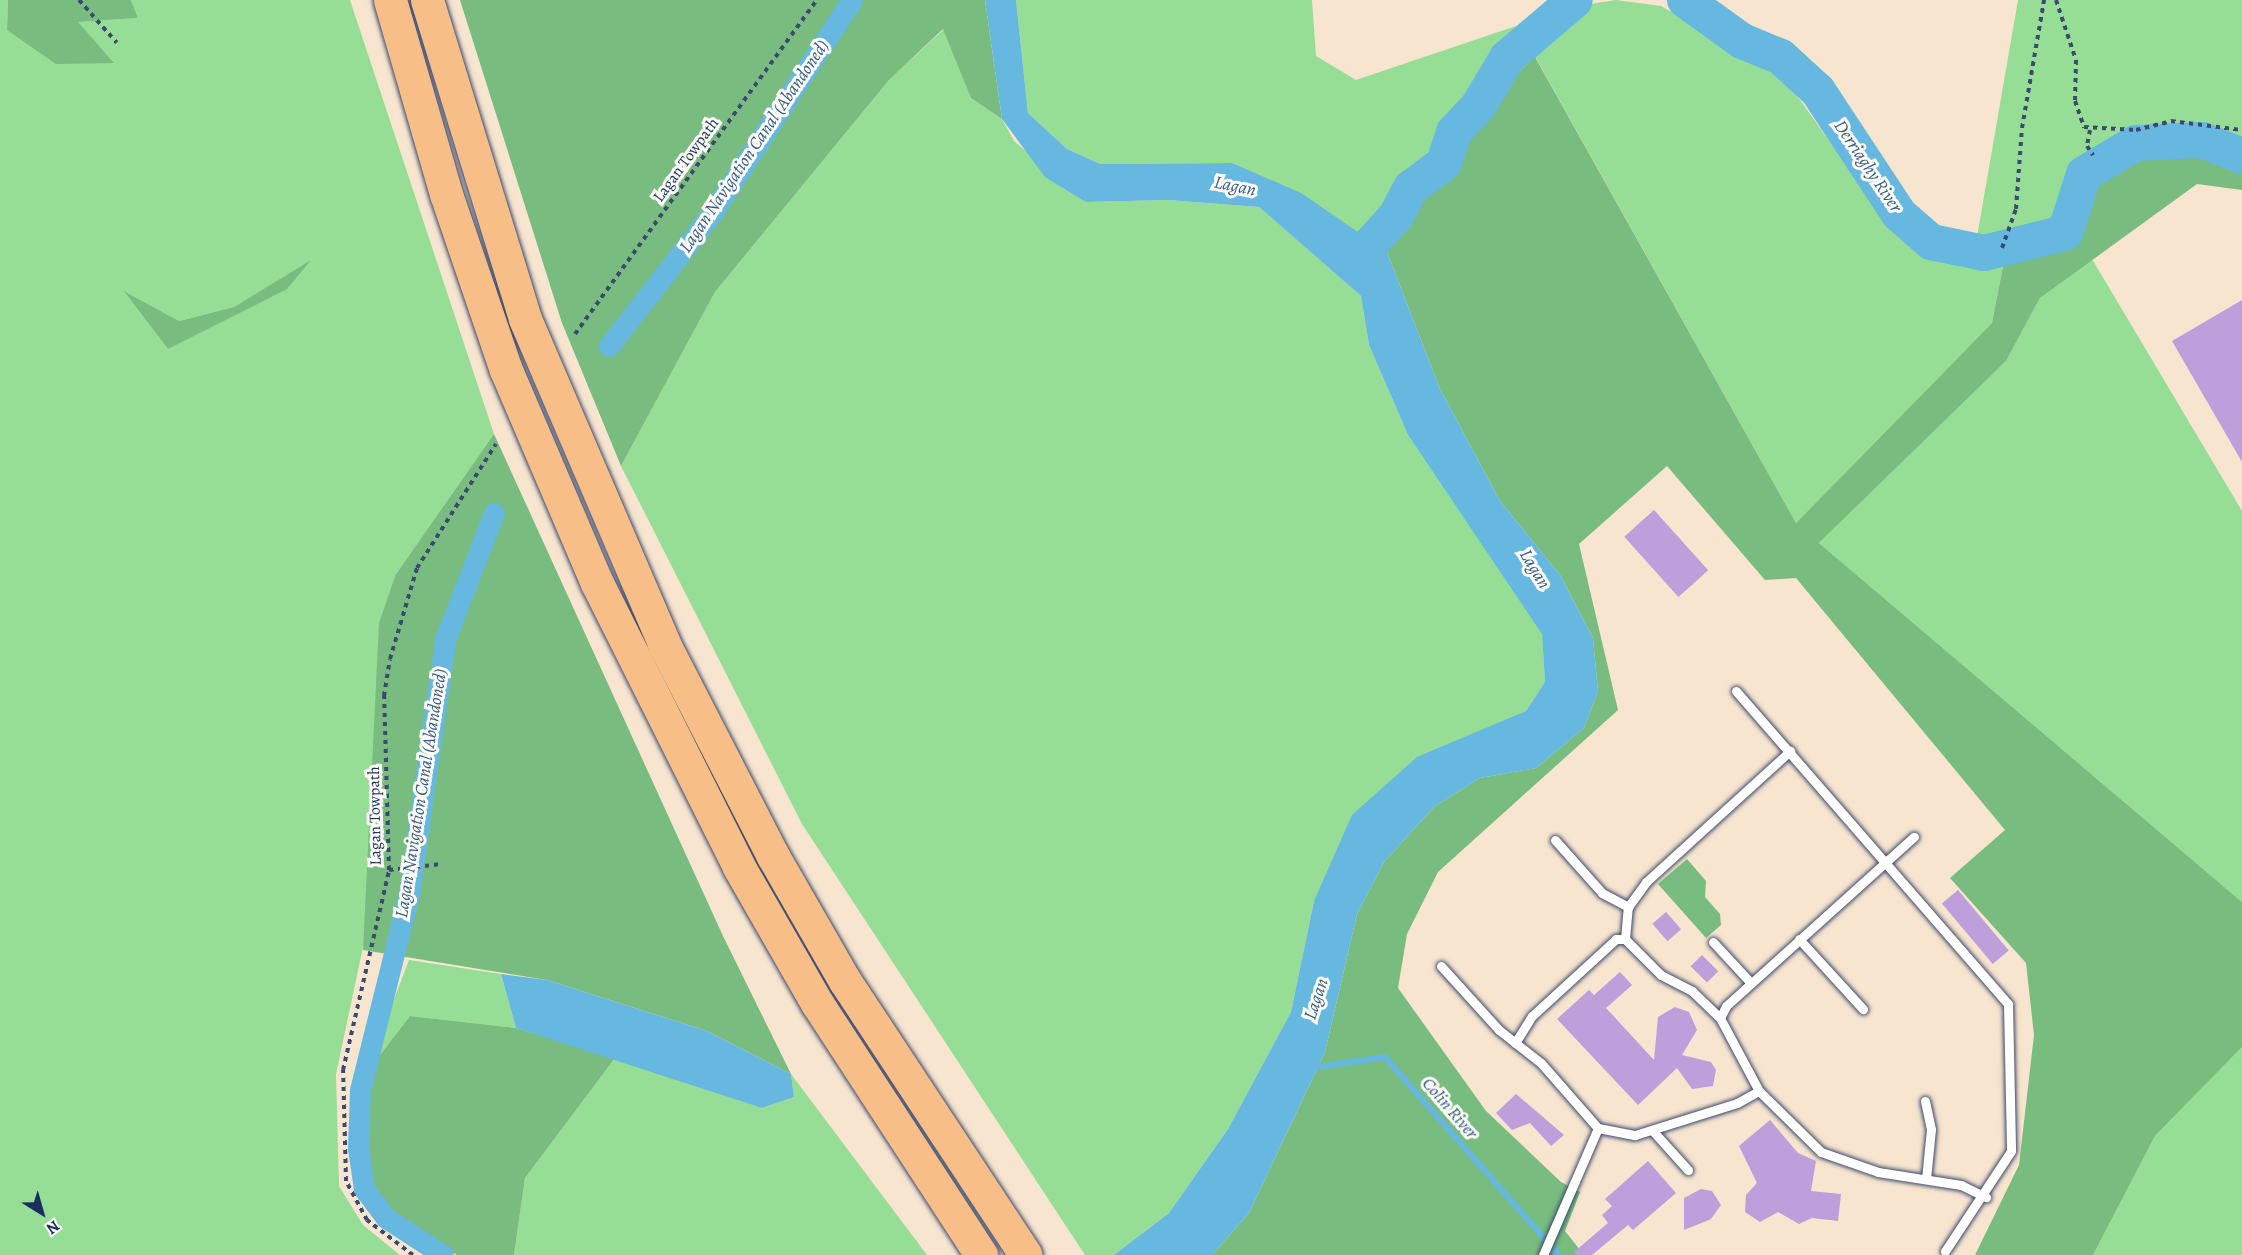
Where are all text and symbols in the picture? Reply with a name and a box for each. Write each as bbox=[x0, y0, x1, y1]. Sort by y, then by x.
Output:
water label: Lagan Navigation Canal (Abandoned) bbox=[675, 35, 833, 257]
street label: Lagan Towpath bbox=[649, 114, 723, 206]
water label: Derriaghy River bbox=[1829, 116, 1907, 216]
water label: Lagan bbox=[1212, 171, 1258, 201]
water label: Lagan bbox=[1515, 545, 1555, 593]
water label: Lagan Navigation Canal (Abandoned) bbox=[391, 667, 451, 919]
street label: Lagan Towpath bbox=[365, 766, 385, 866]
water label: Lagan bbox=[1299, 976, 1333, 1022]
water label: Colin River bbox=[1418, 1073, 1482, 1143]
north arrow bbox=[12, 1183, 72, 1243]
text: N bbox=[42, 1215, 64, 1240]

